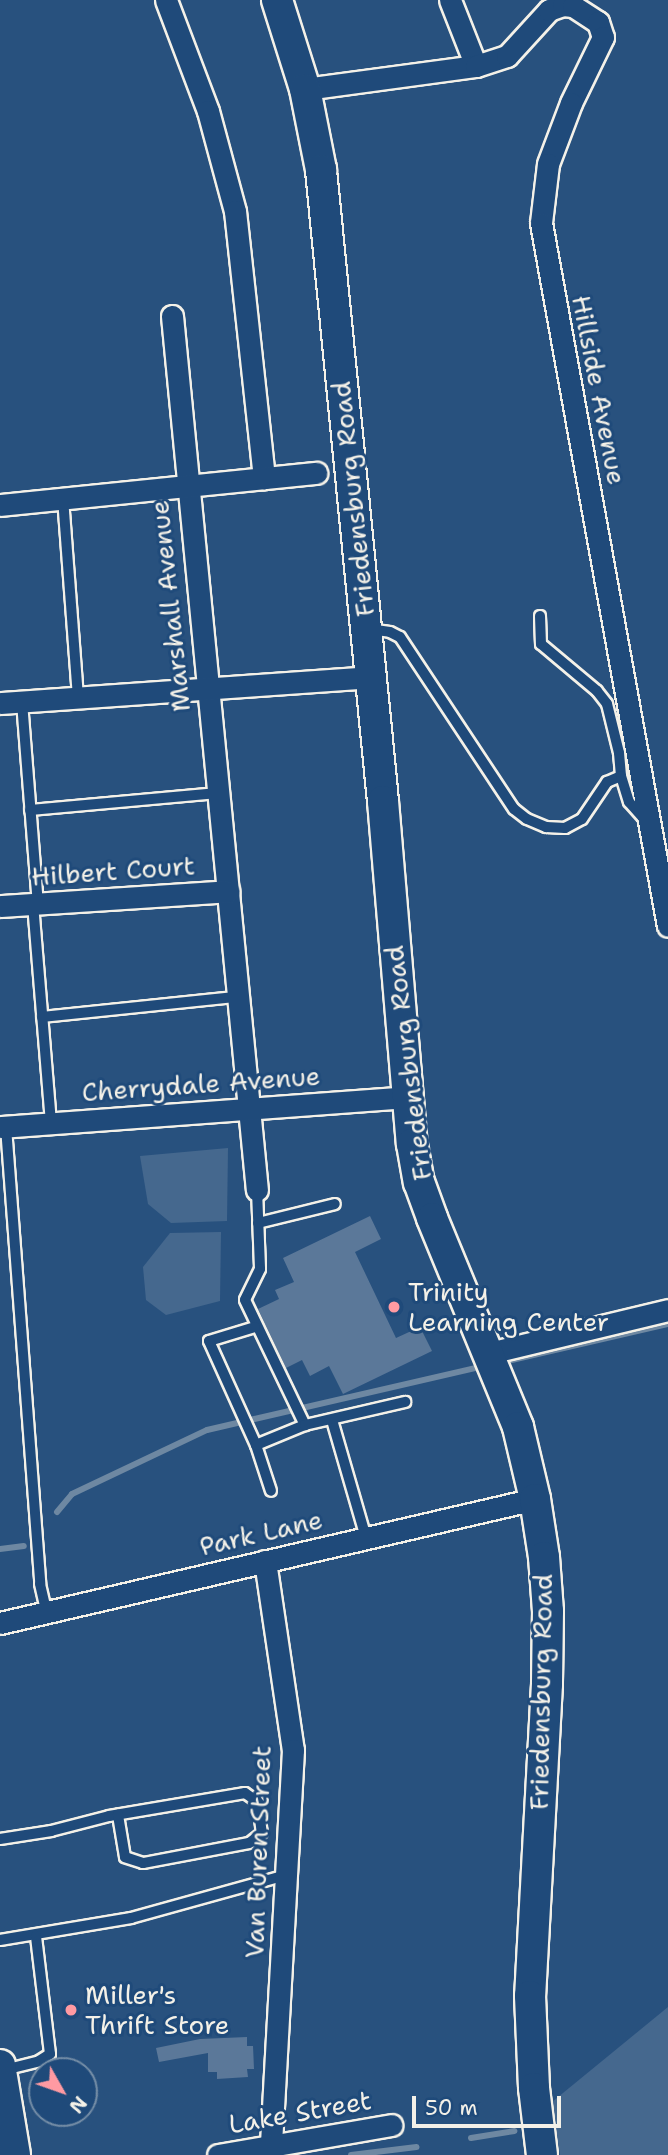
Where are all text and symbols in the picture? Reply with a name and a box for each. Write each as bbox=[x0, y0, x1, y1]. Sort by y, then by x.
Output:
street label: Hillside Avenue bbox=[565, 293, 633, 487]
street label: Friedensburg Road bbox=[325, 380, 381, 618]
street label: Marshall Avenue bbox=[143, 499, 197, 713]
street label: Hilbert Court bbox=[30, 850, 196, 892]
street label: Friedensburg Road bbox=[378, 944, 438, 1182]
street label: Cherrydale Avenue bbox=[81, 1060, 321, 1108]
place label: Trinity Learning Center bbox=[408, 1276, 609, 1338]
marker: Trinity Learning Center bbox=[386, 1299, 402, 1315]
street label: Park Lane bbox=[196, 1504, 326, 1562]
street label: Friedensburg Road bbox=[523, 1573, 559, 1811]
street label: Van Buren Street bbox=[239, 1745, 277, 1959]
place label: Miller's Thrift Store bbox=[85, 1979, 229, 2040]
marker: Miller's Thrift Store bbox=[63, 2002, 79, 2018]
north arrow bbox=[28, 2057, 98, 2127]
scale bar bbox=[416, 2082, 565, 2126]
street label: Lake Street bbox=[226, 2084, 374, 2140]
text: N bbox=[64, 2091, 92, 2118]
text: 50 m bbox=[425, 2094, 478, 2122]

